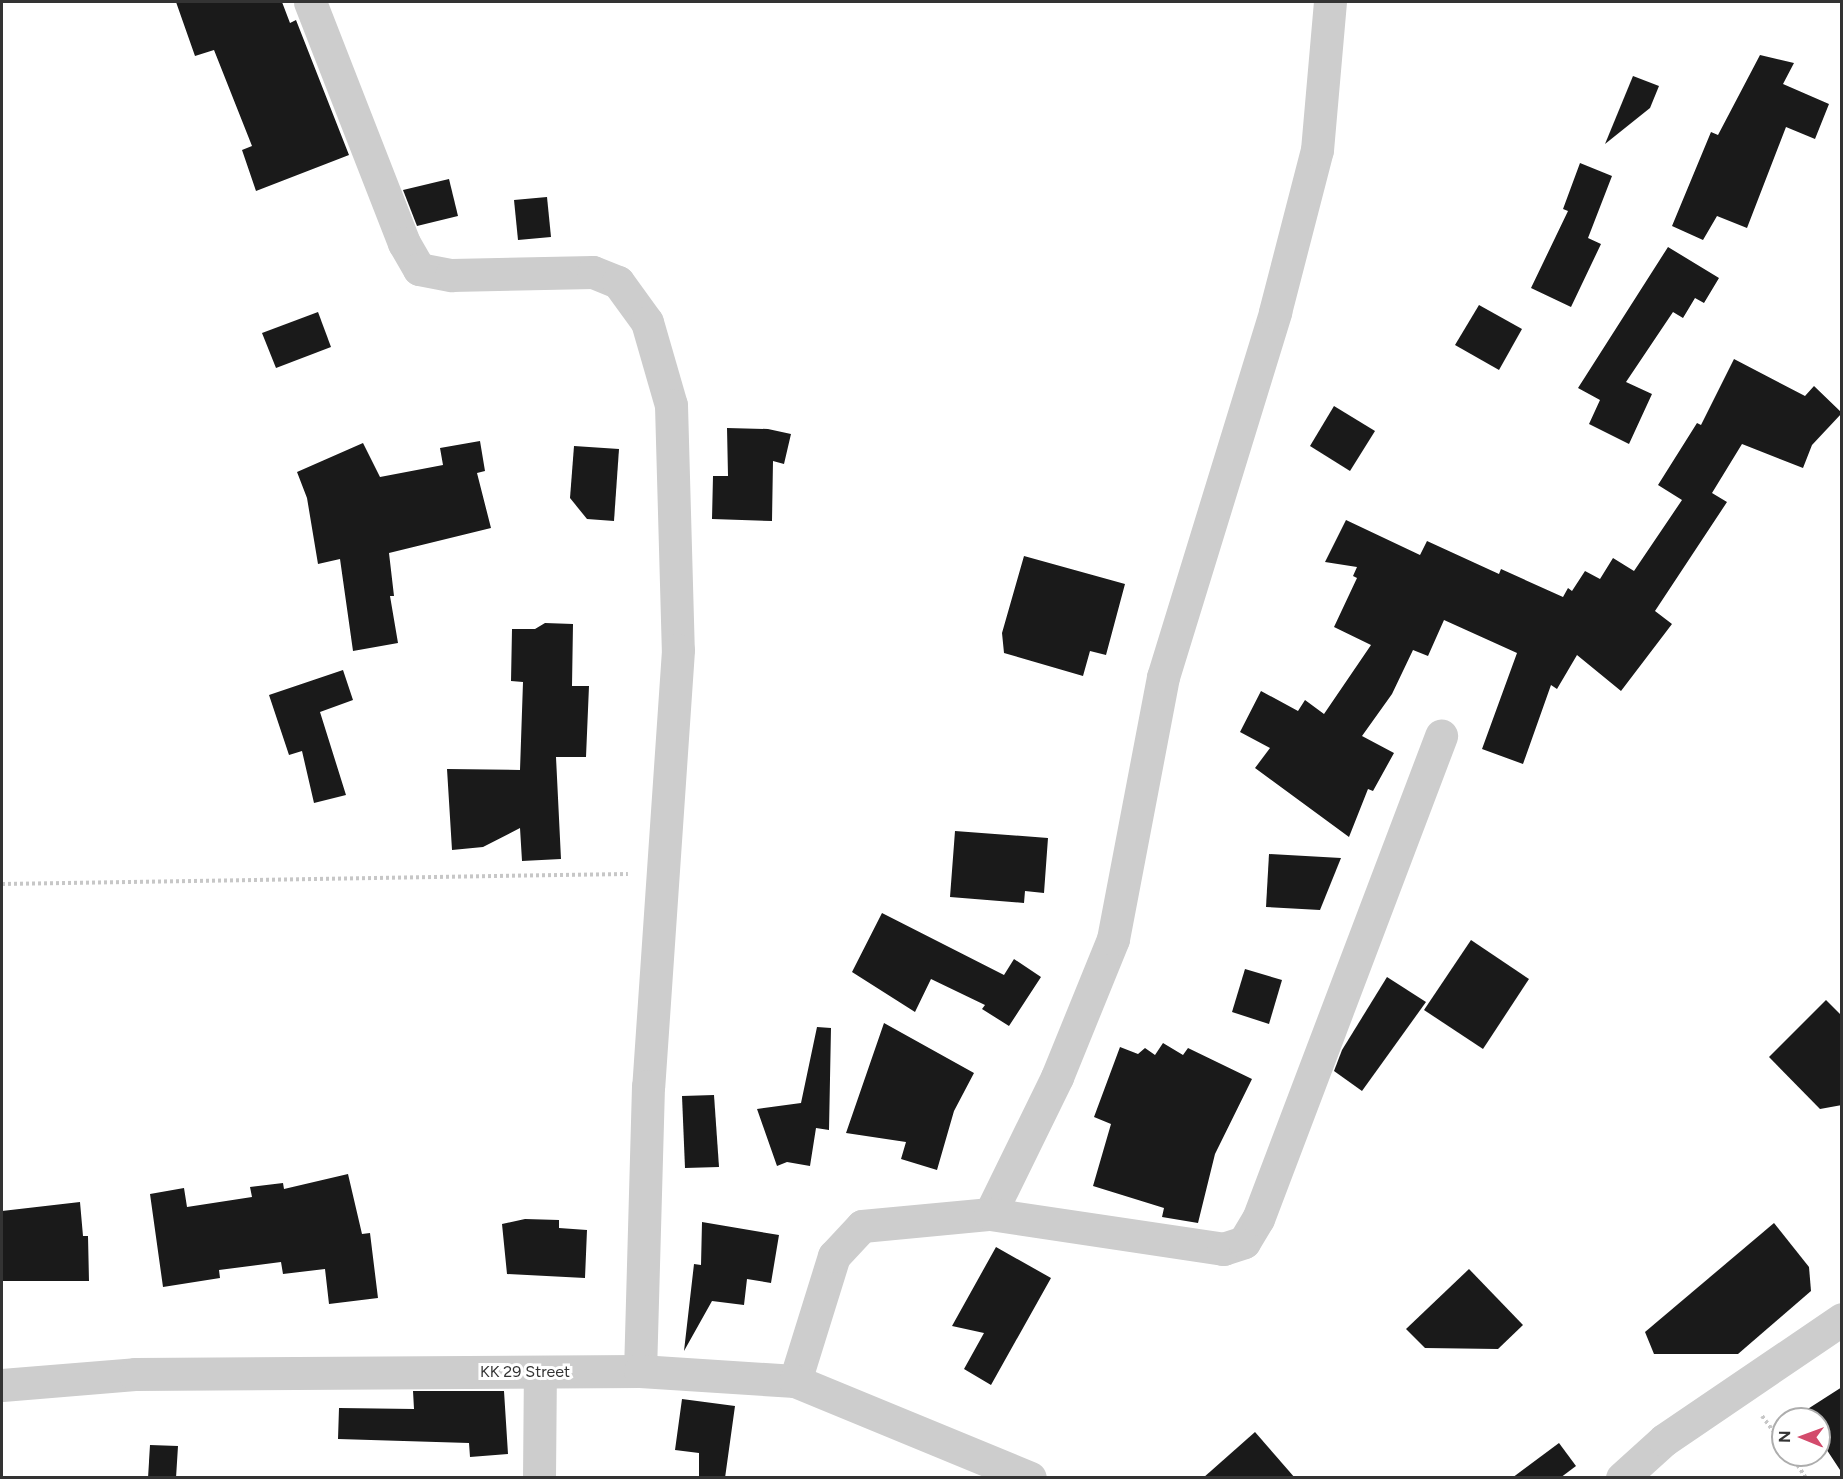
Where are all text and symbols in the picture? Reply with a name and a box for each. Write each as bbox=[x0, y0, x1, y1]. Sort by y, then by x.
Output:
street label: KK 29 Street bbox=[480, 1362, 570, 1382]
north arrow bbox=[1771, 1407, 1831, 1467]
text: N bbox=[1775, 1430, 1794, 1443]

